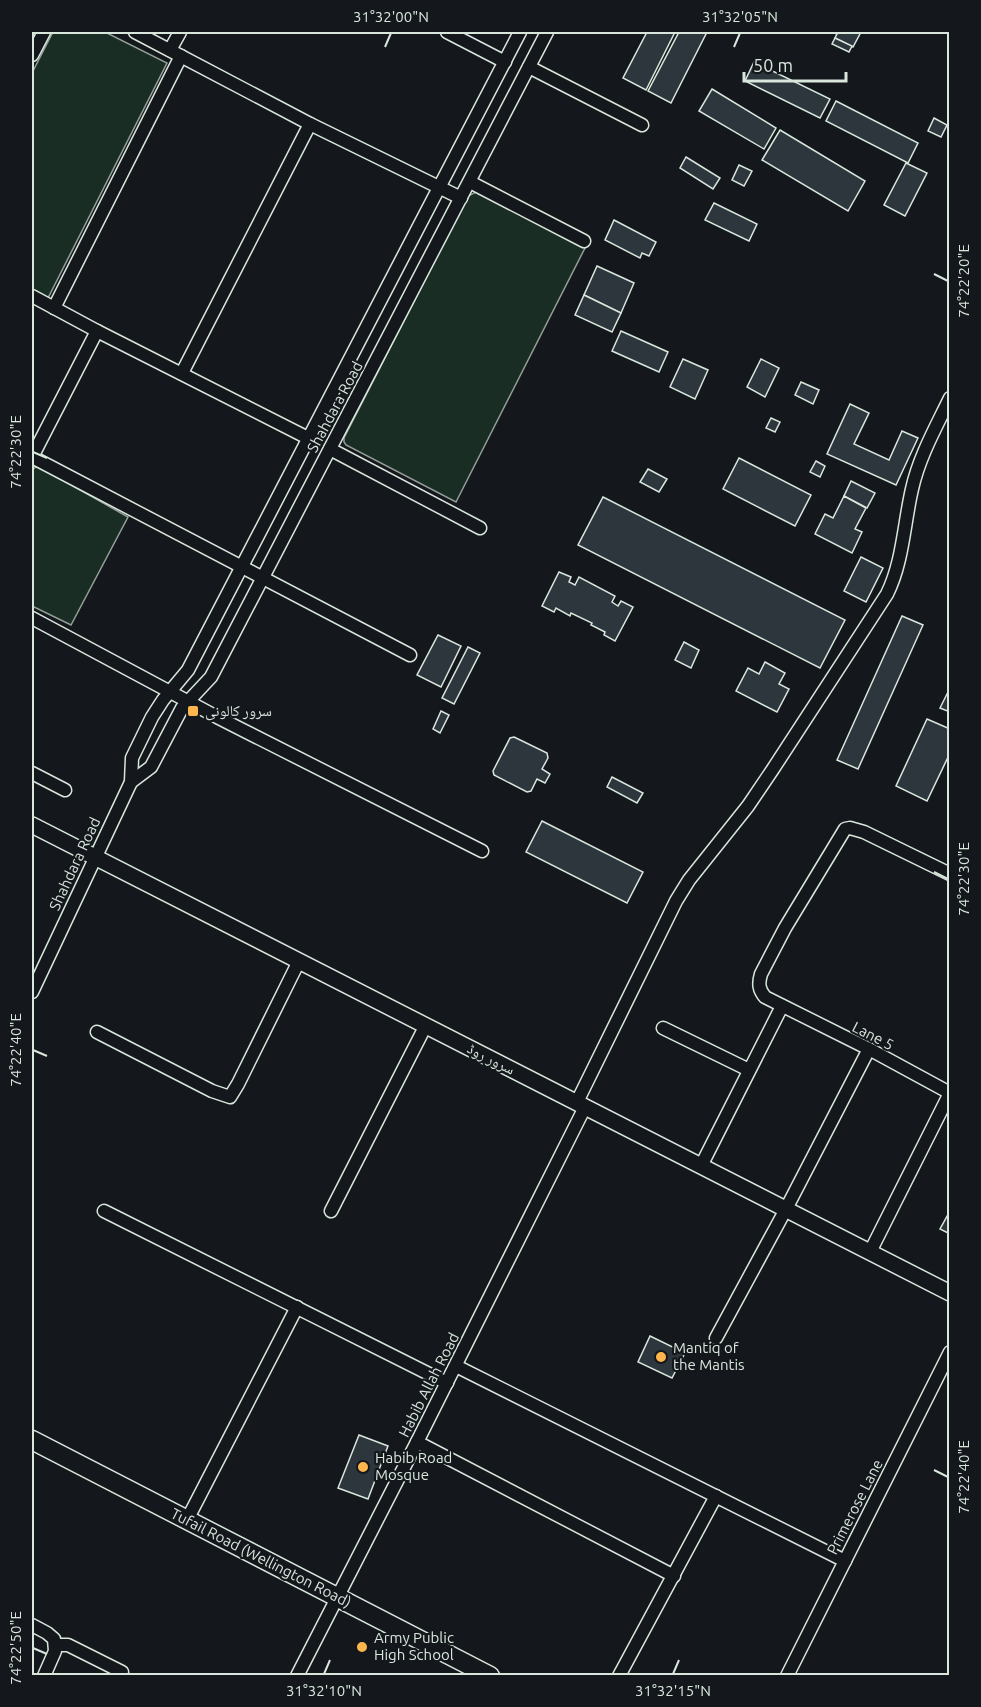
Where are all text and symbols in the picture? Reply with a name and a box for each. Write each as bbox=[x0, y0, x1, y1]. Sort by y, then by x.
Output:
text: 31°32'00"N bbox=[353, 8, 429, 25]
text: 31°32'05"N bbox=[702, 8, 778, 25]
scale bar bbox=[744, 45, 846, 83]
text: 50 m bbox=[753, 55, 793, 75]
text: 74°22'20"E bbox=[955, 244, 972, 318]
street label: Shahdara Road bbox=[303, 358, 366, 455]
text: 74°22'30"E bbox=[7, 415, 24, 489]
place label: سرور کالونی bbox=[205, 702, 272, 721]
marker: سرور کالونی bbox=[186, 704, 200, 718]
street label: Shahdara Road bbox=[46, 815, 104, 913]
text: 74°22'30"E bbox=[955, 842, 972, 916]
text: 74°22'40"E bbox=[7, 1013, 24, 1087]
street label: Lane 5 bbox=[850, 1018, 897, 1053]
street label: سرور روڈ bbox=[464, 1039, 518, 1079]
street label: Habib Allah Road bbox=[395, 1330, 462, 1440]
place label: Mantiq of the Mantis bbox=[673, 1339, 745, 1373]
marker: Mantiq of the Mantis bbox=[654, 1350, 668, 1364]
text: 74°22'40"E bbox=[955, 1440, 972, 1514]
place label: Habib Road Mosque bbox=[375, 1449, 452, 1483]
street label: Primerose Lane bbox=[823, 1456, 886, 1557]
marker: Habib Road Mosque bbox=[356, 1460, 370, 1474]
street label: Tufail Road (Wellington Road) bbox=[168, 1505, 354, 1611]
text: 74°22'50"E bbox=[7, 1611, 24, 1685]
place label: Army Public High School bbox=[374, 1629, 454, 1663]
marker: Army Public High School bbox=[355, 1640, 369, 1654]
text: 31°32'10"N bbox=[286, 1682, 362, 1699]
text: 31°32'15"N bbox=[635, 1682, 711, 1699]

